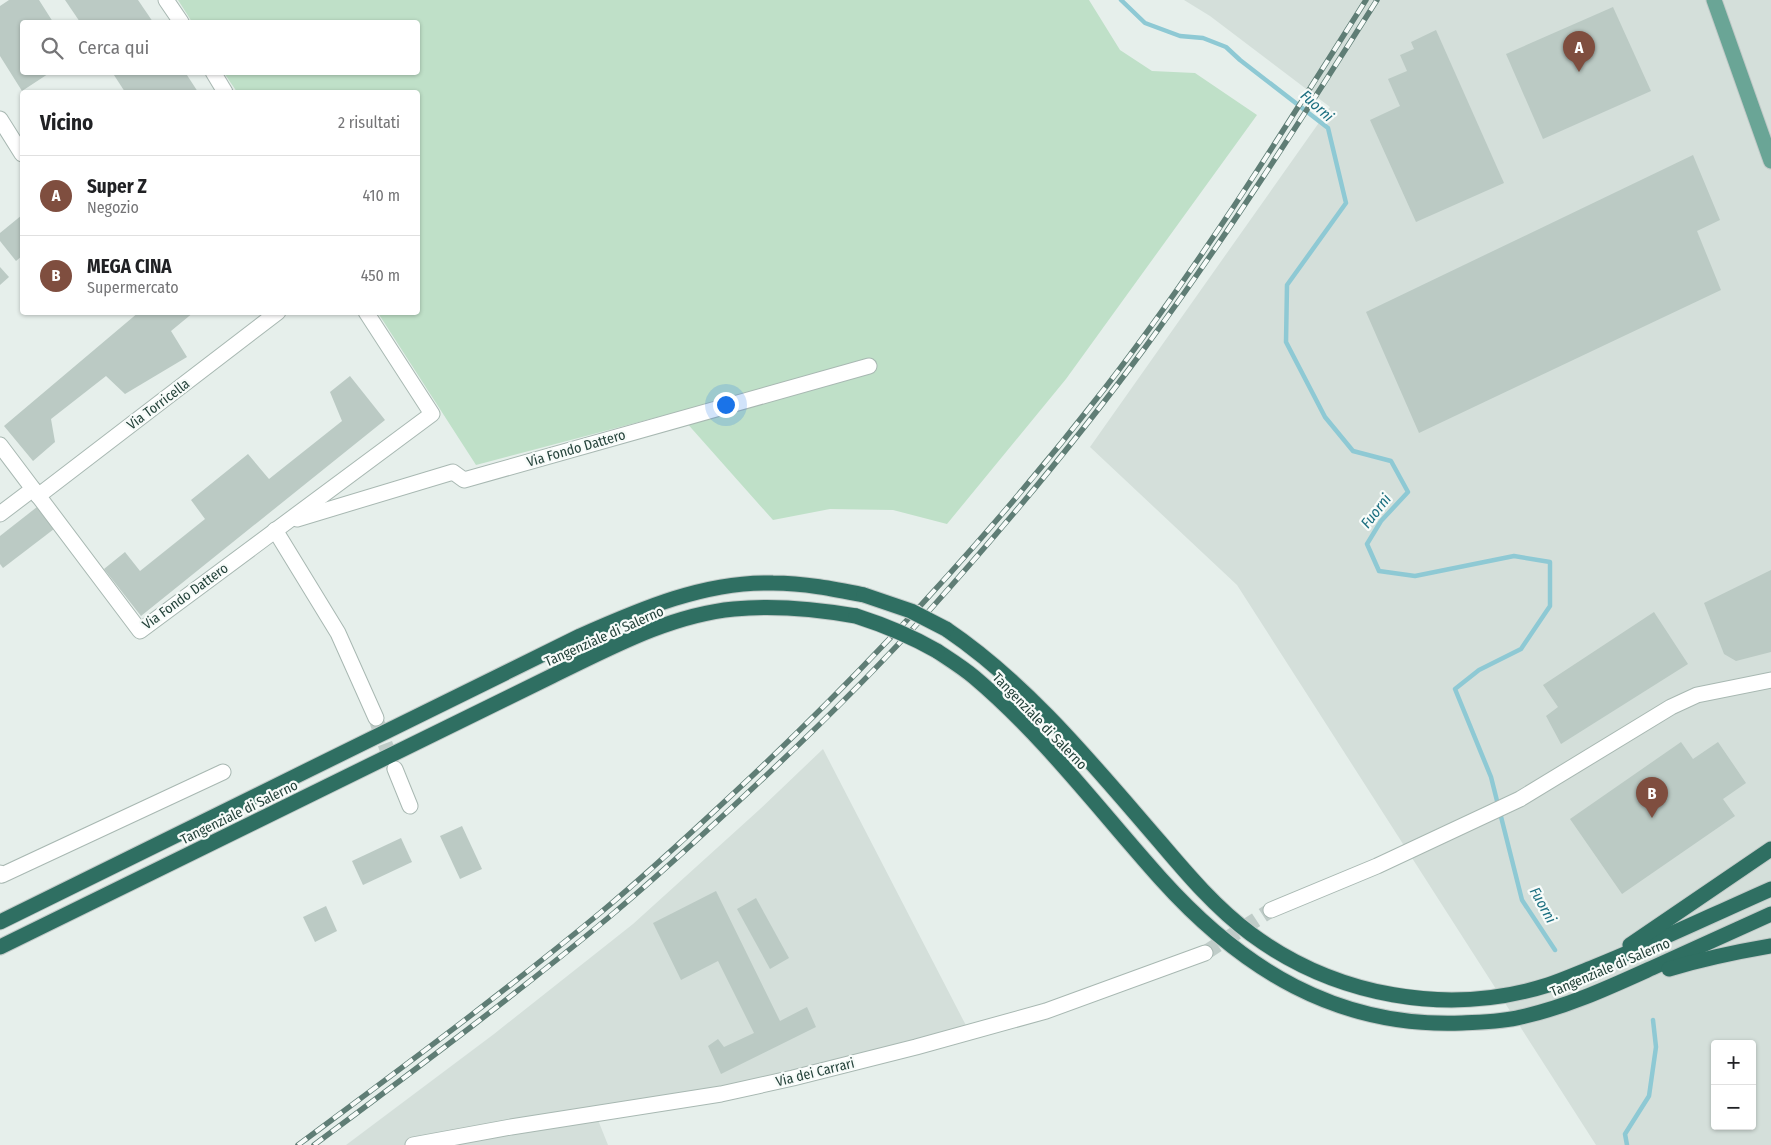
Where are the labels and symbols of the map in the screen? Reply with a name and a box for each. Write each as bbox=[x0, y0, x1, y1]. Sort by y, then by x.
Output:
pin: A bbox=[1563, 31, 1595, 72]
water label: Fuorni bbox=[1297, 86, 1337, 126]
street label: Via Torricella bbox=[124, 375, 193, 433]
your location bbox=[713, 392, 739, 418]
street label: Via Fondo Dattero bbox=[525, 426, 627, 471]
water label: Fuorni bbox=[1357, 490, 1395, 532]
street label: Via Fondo Dattero bbox=[139, 560, 232, 633]
street label: Tangenziale di Salerno bbox=[542, 603, 666, 670]
street label: Tangenziale di Salerno bbox=[989, 669, 1090, 773]
street label: Tangenziale di Salerno bbox=[178, 777, 301, 848]
pin: B bbox=[1636, 777, 1668, 818]
water label: Fuorni bbox=[1526, 884, 1560, 926]
street label: Tangenziale di Salerno bbox=[1548, 935, 1673, 1000]
street label: Via dei Carrari bbox=[774, 1055, 856, 1090]

